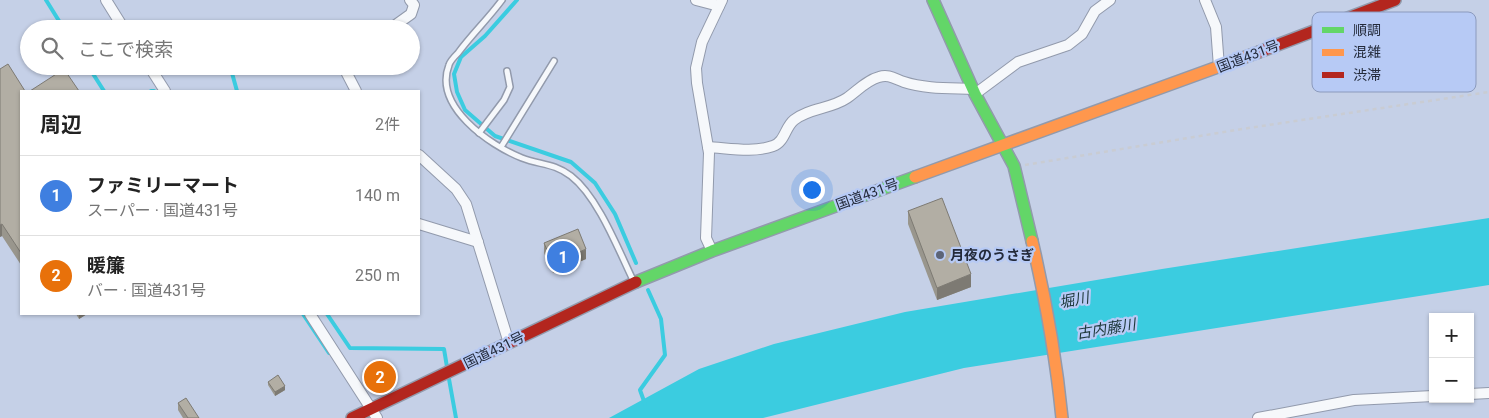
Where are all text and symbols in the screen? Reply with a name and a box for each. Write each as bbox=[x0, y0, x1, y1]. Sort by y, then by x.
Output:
legend bbox=[1312, 12, 1476, 92]
search box bbox=[20, 20, 420, 75]
text: 順調 bbox=[1353, 22, 1381, 38]
icon: search bbox=[38, 34, 66, 62]
street label: 国道431号 bbox=[1215, 37, 1281, 75]
text: ここで検索 bbox=[78, 38, 173, 61]
text: 混雑 bbox=[1353, 44, 1381, 60]
text: 渋滞 bbox=[1353, 67, 1381, 83]
text: 周辺 bbox=[40, 113, 82, 137]
text: 2件 bbox=[375, 115, 400, 134]
text: ファミリーマート bbox=[87, 174, 239, 197]
street label: 国道431号 bbox=[833, 175, 901, 213]
your location bbox=[799, 177, 825, 203]
text: 1 bbox=[51, 186, 61, 205]
text: 140 m bbox=[355, 186, 400, 205]
text: スーパー · 国道431号 bbox=[87, 201, 238, 220]
pin: 1 bbox=[547, 238, 579, 276]
place label: 月夜のうさぎ bbox=[950, 247, 1034, 263]
marker: 月夜のうさぎ bbox=[934, 249, 946, 261]
text: 暖簾 bbox=[87, 254, 125, 277]
text: 2 bbox=[51, 266, 61, 285]
text: 250 m bbox=[355, 266, 400, 285]
text: バー · 国道431号 bbox=[87, 281, 206, 300]
water label: 堀川 bbox=[1058, 288, 1092, 312]
map controls bbox=[1429, 313, 1474, 403]
button: + bbox=[1429, 313, 1474, 358]
water label: 古内藤川 bbox=[1075, 315, 1139, 343]
street label: 国道431号 bbox=[461, 328, 527, 372]
pin: 2 bbox=[364, 358, 396, 396]
button: − bbox=[1429, 358, 1474, 403]

